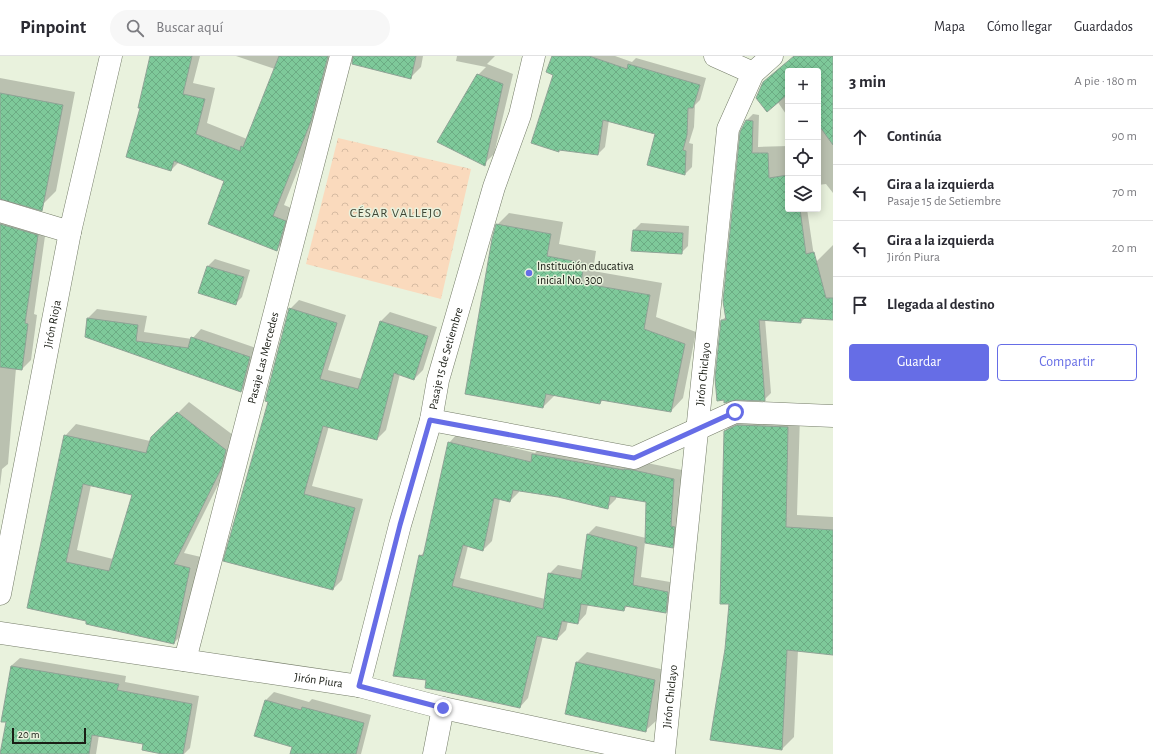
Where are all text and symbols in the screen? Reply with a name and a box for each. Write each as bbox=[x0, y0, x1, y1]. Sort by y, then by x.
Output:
search box bbox=[110, 10, 390, 46]
icon: search bbox=[124, 17, 146, 39]
text: Pinpoint bbox=[20, 18, 86, 37]
text: Buscar aquí bbox=[156, 20, 223, 35]
text: Mapa bbox=[934, 20, 965, 34]
text: Cómo llegar bbox=[987, 20, 1052, 34]
text: Guardados bbox=[1074, 20, 1133, 34]
map controls bbox=[785, 68, 821, 212]
button: + bbox=[785, 68, 821, 104]
text: 3 min bbox=[849, 73, 886, 90]
text: A pie · 180 m bbox=[1074, 75, 1137, 88]
button: − bbox=[785, 104, 821, 140]
icon: ahead bbox=[849, 126, 871, 148]
text: Continúa bbox=[887, 129, 942, 144]
text: 90 m bbox=[1111, 130, 1137, 143]
button: locate bbox=[785, 140, 821, 176]
button: layers bbox=[785, 176, 821, 212]
text: Gira a la izquierda bbox=[887, 177, 994, 192]
icon: left bbox=[849, 182, 871, 204]
text: 70 m bbox=[1112, 186, 1137, 199]
text: Pasaje 15 de Setiembre bbox=[887, 195, 1001, 208]
district label: CÉSAR VALLEJO bbox=[350, 206, 442, 220]
text: Gira a la izquierda bbox=[887, 233, 994, 248]
icon: left bbox=[849, 238, 871, 260]
text: 20 m bbox=[1112, 242, 1137, 255]
text: Jirón Piura bbox=[887, 251, 940, 264]
place label: Institución educativa inicial No. 300 bbox=[537, 260, 634, 286]
marker: Institución educativa inicial No. 300 bbox=[524, 268, 534, 278]
icon: arrive bbox=[849, 294, 871, 316]
text: Llegada al destino bbox=[887, 297, 995, 312]
street label: Jirón Rioja bbox=[42, 299, 63, 349]
street label: Pasaje 15 de Setiembre bbox=[427, 306, 465, 411]
street label: Pasaje Las Mercedes bbox=[245, 311, 281, 405]
street label: Jirón Chiclayo bbox=[694, 342, 713, 406]
button: Guardar bbox=[849, 344, 989, 381]
button: Compartir bbox=[997, 344, 1137, 381]
route start bbox=[726, 403, 744, 421]
street label: Jirón Chiclayo bbox=[661, 664, 680, 729]
street label: Jirón Piura bbox=[293, 671, 344, 690]
route end bbox=[434, 699, 452, 717]
scale bar bbox=[12, 726, 86, 745]
text: 20 m bbox=[18, 729, 39, 740]

